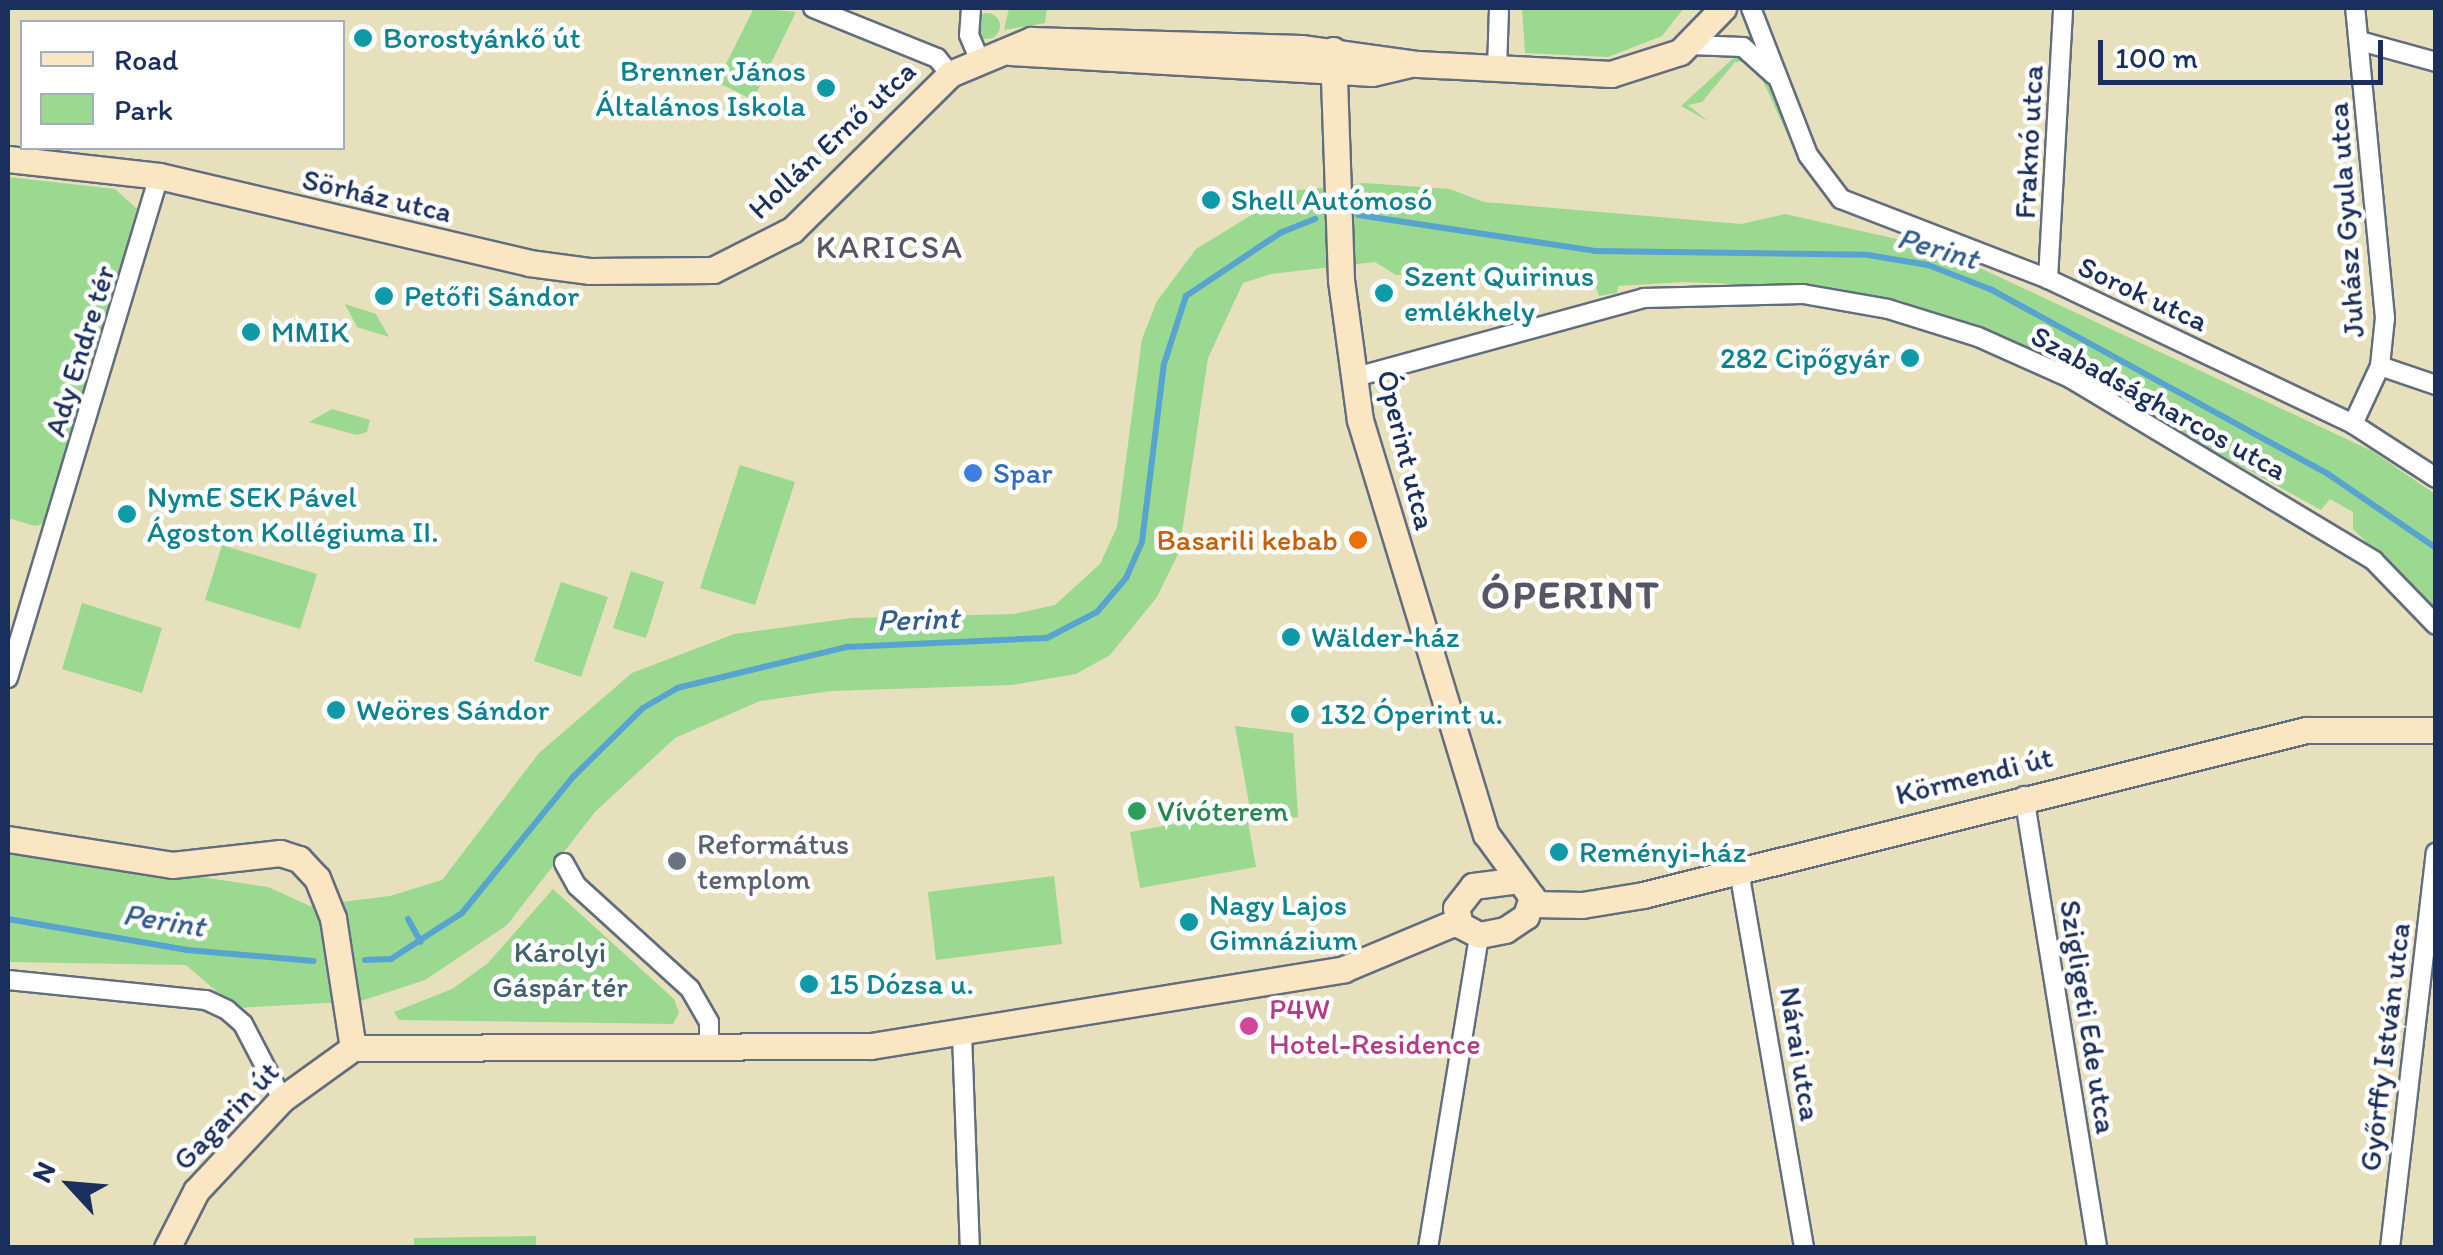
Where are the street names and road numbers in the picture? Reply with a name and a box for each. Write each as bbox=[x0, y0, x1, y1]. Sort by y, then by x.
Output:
street label: Hollán Ernő utca bbox=[741, 53, 923, 227]
street label: Fraknó utca bbox=[2007, 64, 2051, 220]
street label: Juhász Gyula utca bbox=[2320, 102, 2372, 338]
street label: Sörház utca bbox=[299, 161, 455, 231]
street label: Sorok utca bbox=[2073, 249, 2213, 339]
street label: Ady Endre tér bbox=[37, 262, 123, 440]
street label: Szabadságharcos utca bbox=[2025, 318, 2293, 488]
street label: Óperint utca bbox=[1369, 367, 1443, 533]
street label: Körmendi út bbox=[1892, 739, 2056, 813]
street label: Szigligeti Ede utca bbox=[2052, 898, 2124, 1136]
street label: Győrffy István utca bbox=[2352, 921, 2418, 1173]
street label: Nárai utca bbox=[1772, 985, 1828, 1123]
street label: Gagarin út bbox=[165, 1054, 287, 1178]

